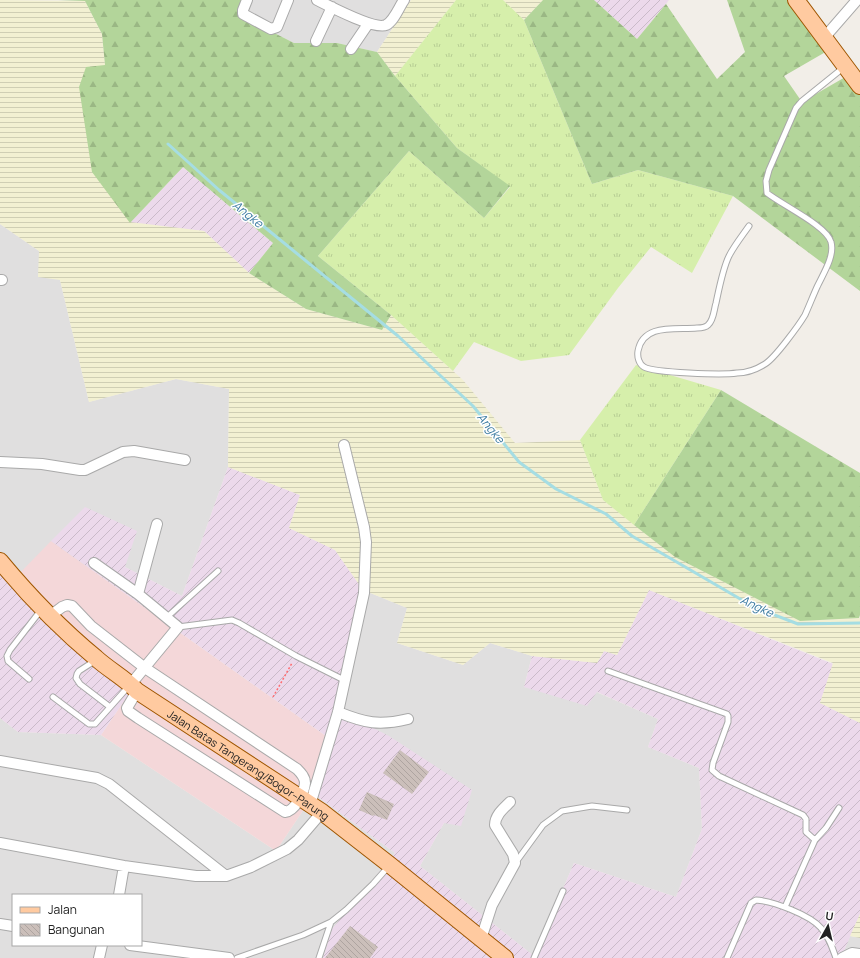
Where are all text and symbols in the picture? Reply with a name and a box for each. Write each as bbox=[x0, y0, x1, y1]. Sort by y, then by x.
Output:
water label: Angke bbox=[229, 196, 268, 232]
water label: Angke bbox=[473, 409, 509, 448]
water label: Angke bbox=[738, 591, 777, 621]
street label: Jalan Batas Tangerang/Bogor–Parung bbox=[165, 706, 333, 823]
legend bbox=[12, 894, 142, 946]
text: Jalan bbox=[48, 901, 77, 918]
north arrow bbox=[808, 906, 848, 946]
text: U bbox=[824, 908, 835, 924]
text: Bangunan bbox=[48, 921, 104, 938]

